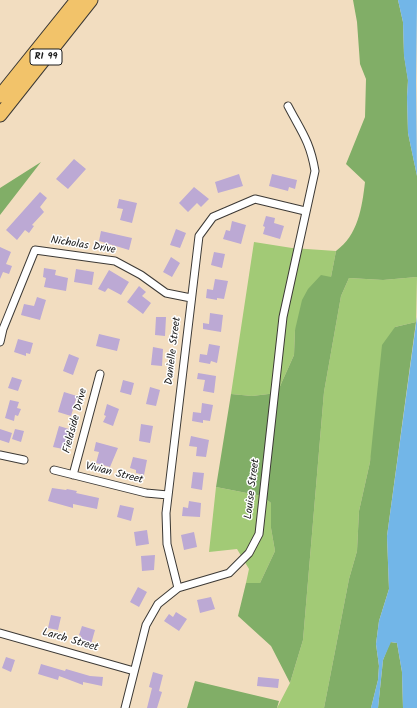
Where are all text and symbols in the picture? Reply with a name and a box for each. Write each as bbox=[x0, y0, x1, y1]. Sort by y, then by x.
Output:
road number: RI 99 bbox=[30, 49, 62, 65]
street label: Nicholas Drive bbox=[50, 234, 116, 258]
street label: Danielle Street bbox=[163, 316, 185, 386]
street label: Fieldside Drive bbox=[61, 387, 91, 455]
street label: Louise Street bbox=[243, 458, 263, 520]
street label: Vivian Street bbox=[84, 460, 144, 488]
street label: Larch Street bbox=[40, 627, 100, 655]

